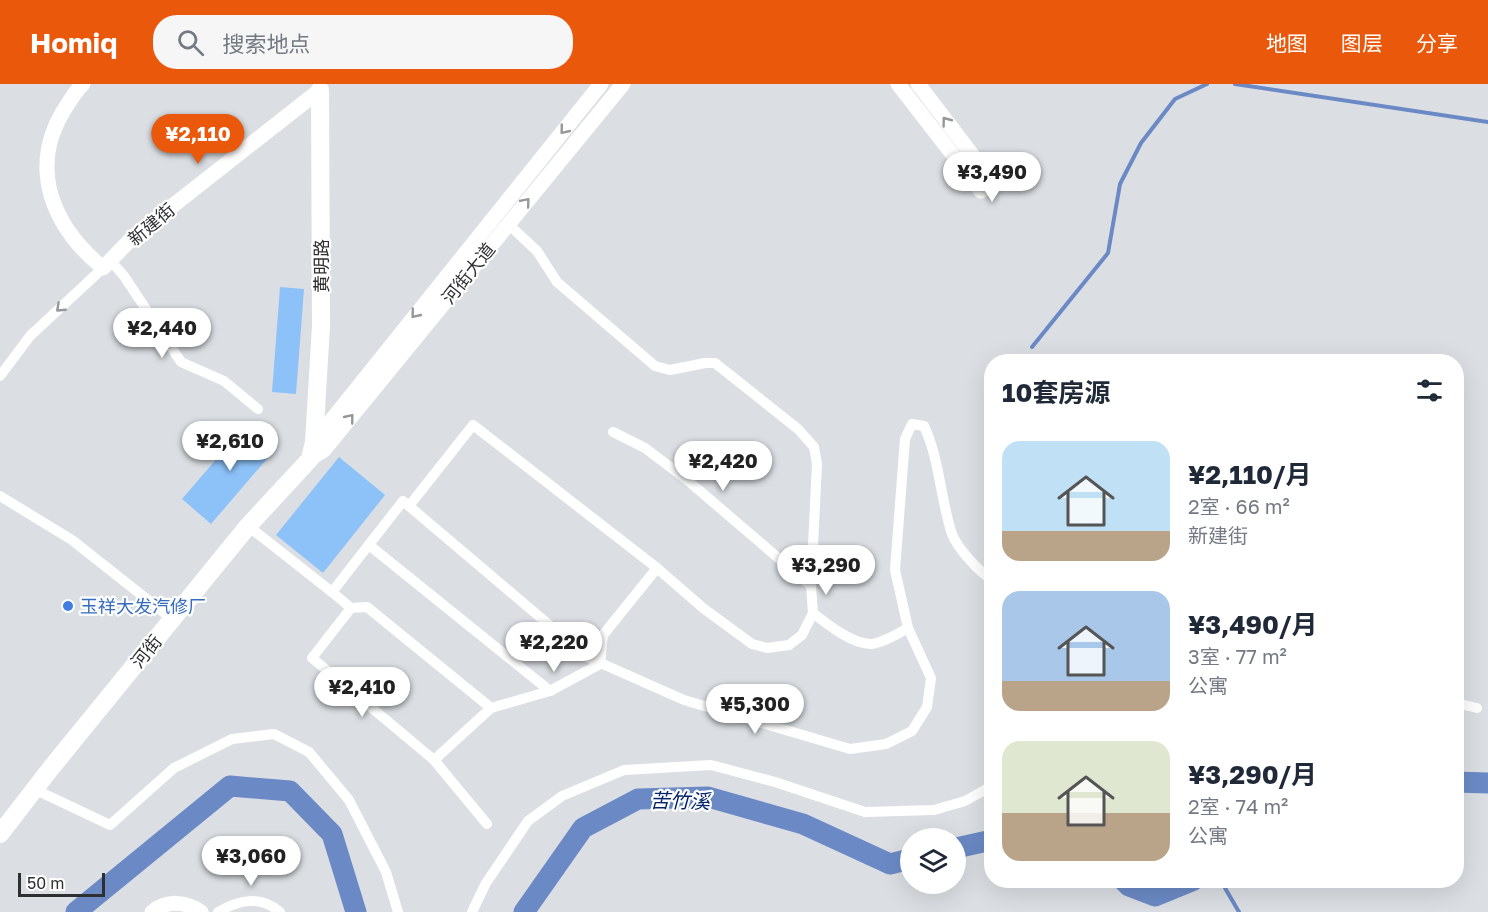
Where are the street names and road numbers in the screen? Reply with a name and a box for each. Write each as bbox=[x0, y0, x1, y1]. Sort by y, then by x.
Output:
street label: 新建街 bbox=[123, 198, 179, 250]
street label: 河街大道 bbox=[437, 238, 499, 308]
street label: 黄明路 bbox=[310, 239, 332, 293]
street label: 河街 bbox=[126, 630, 166, 672]

